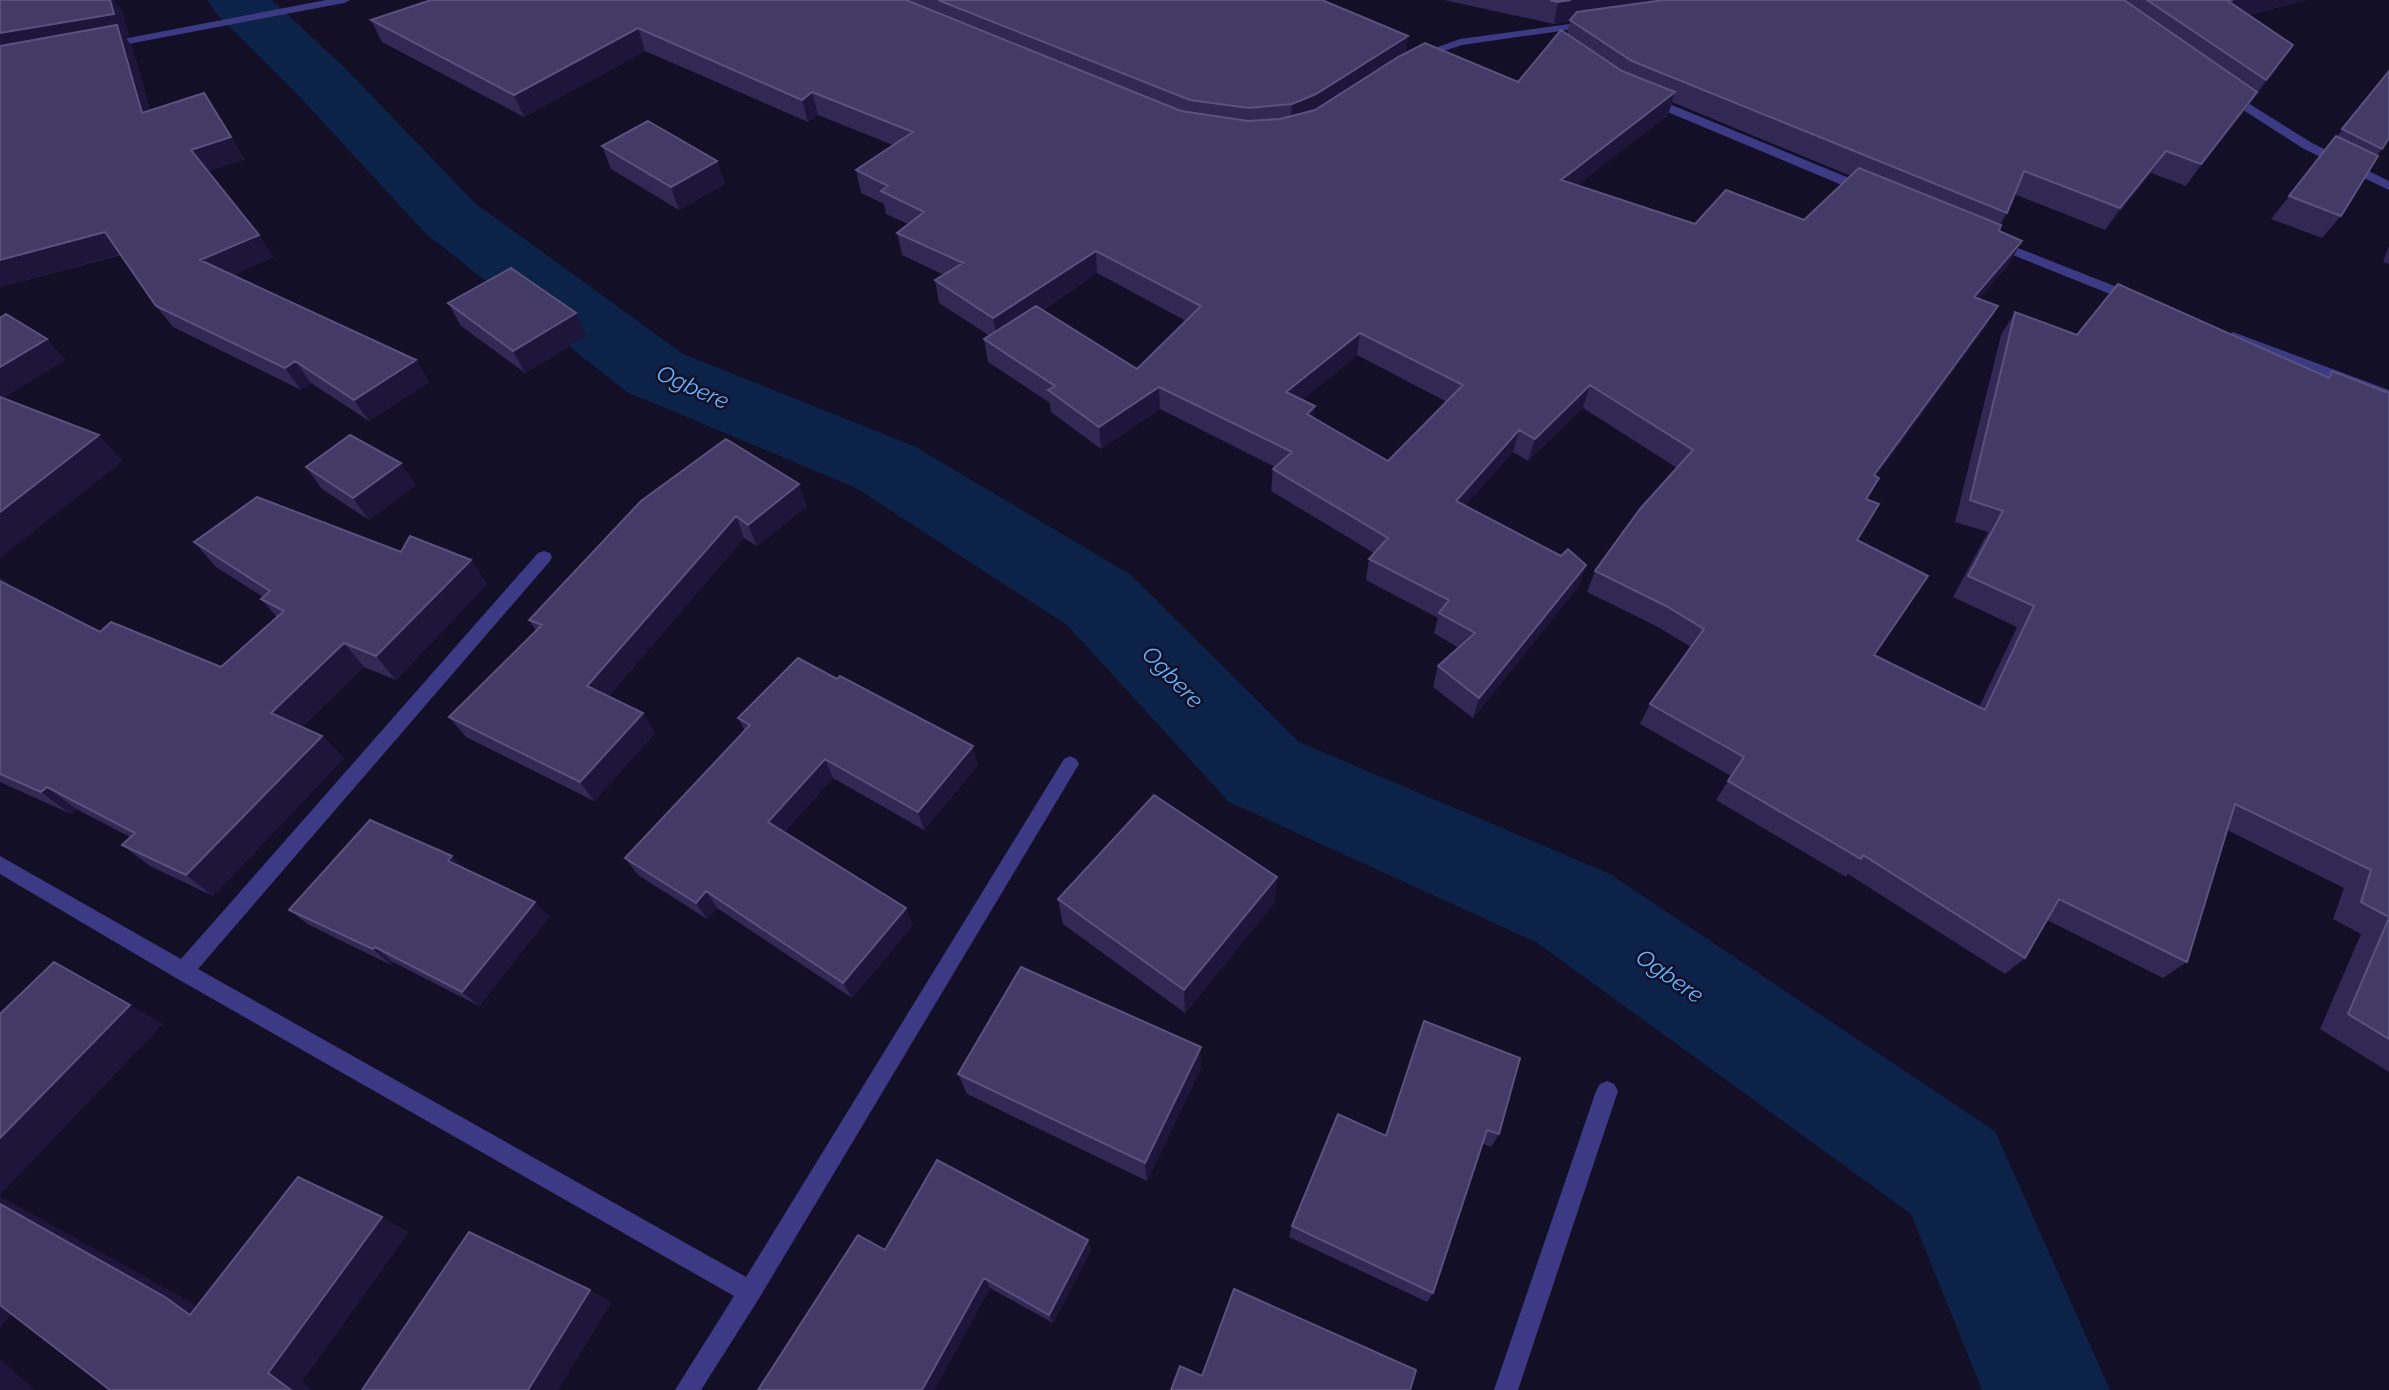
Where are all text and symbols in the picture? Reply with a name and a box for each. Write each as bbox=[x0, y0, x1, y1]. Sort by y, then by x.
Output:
water label: Ogbere bbox=[653, 359, 733, 414]
water label: Ogbere bbox=[1137, 640, 1209, 713]
water label: Ogbere bbox=[1631, 943, 1709, 1008]

